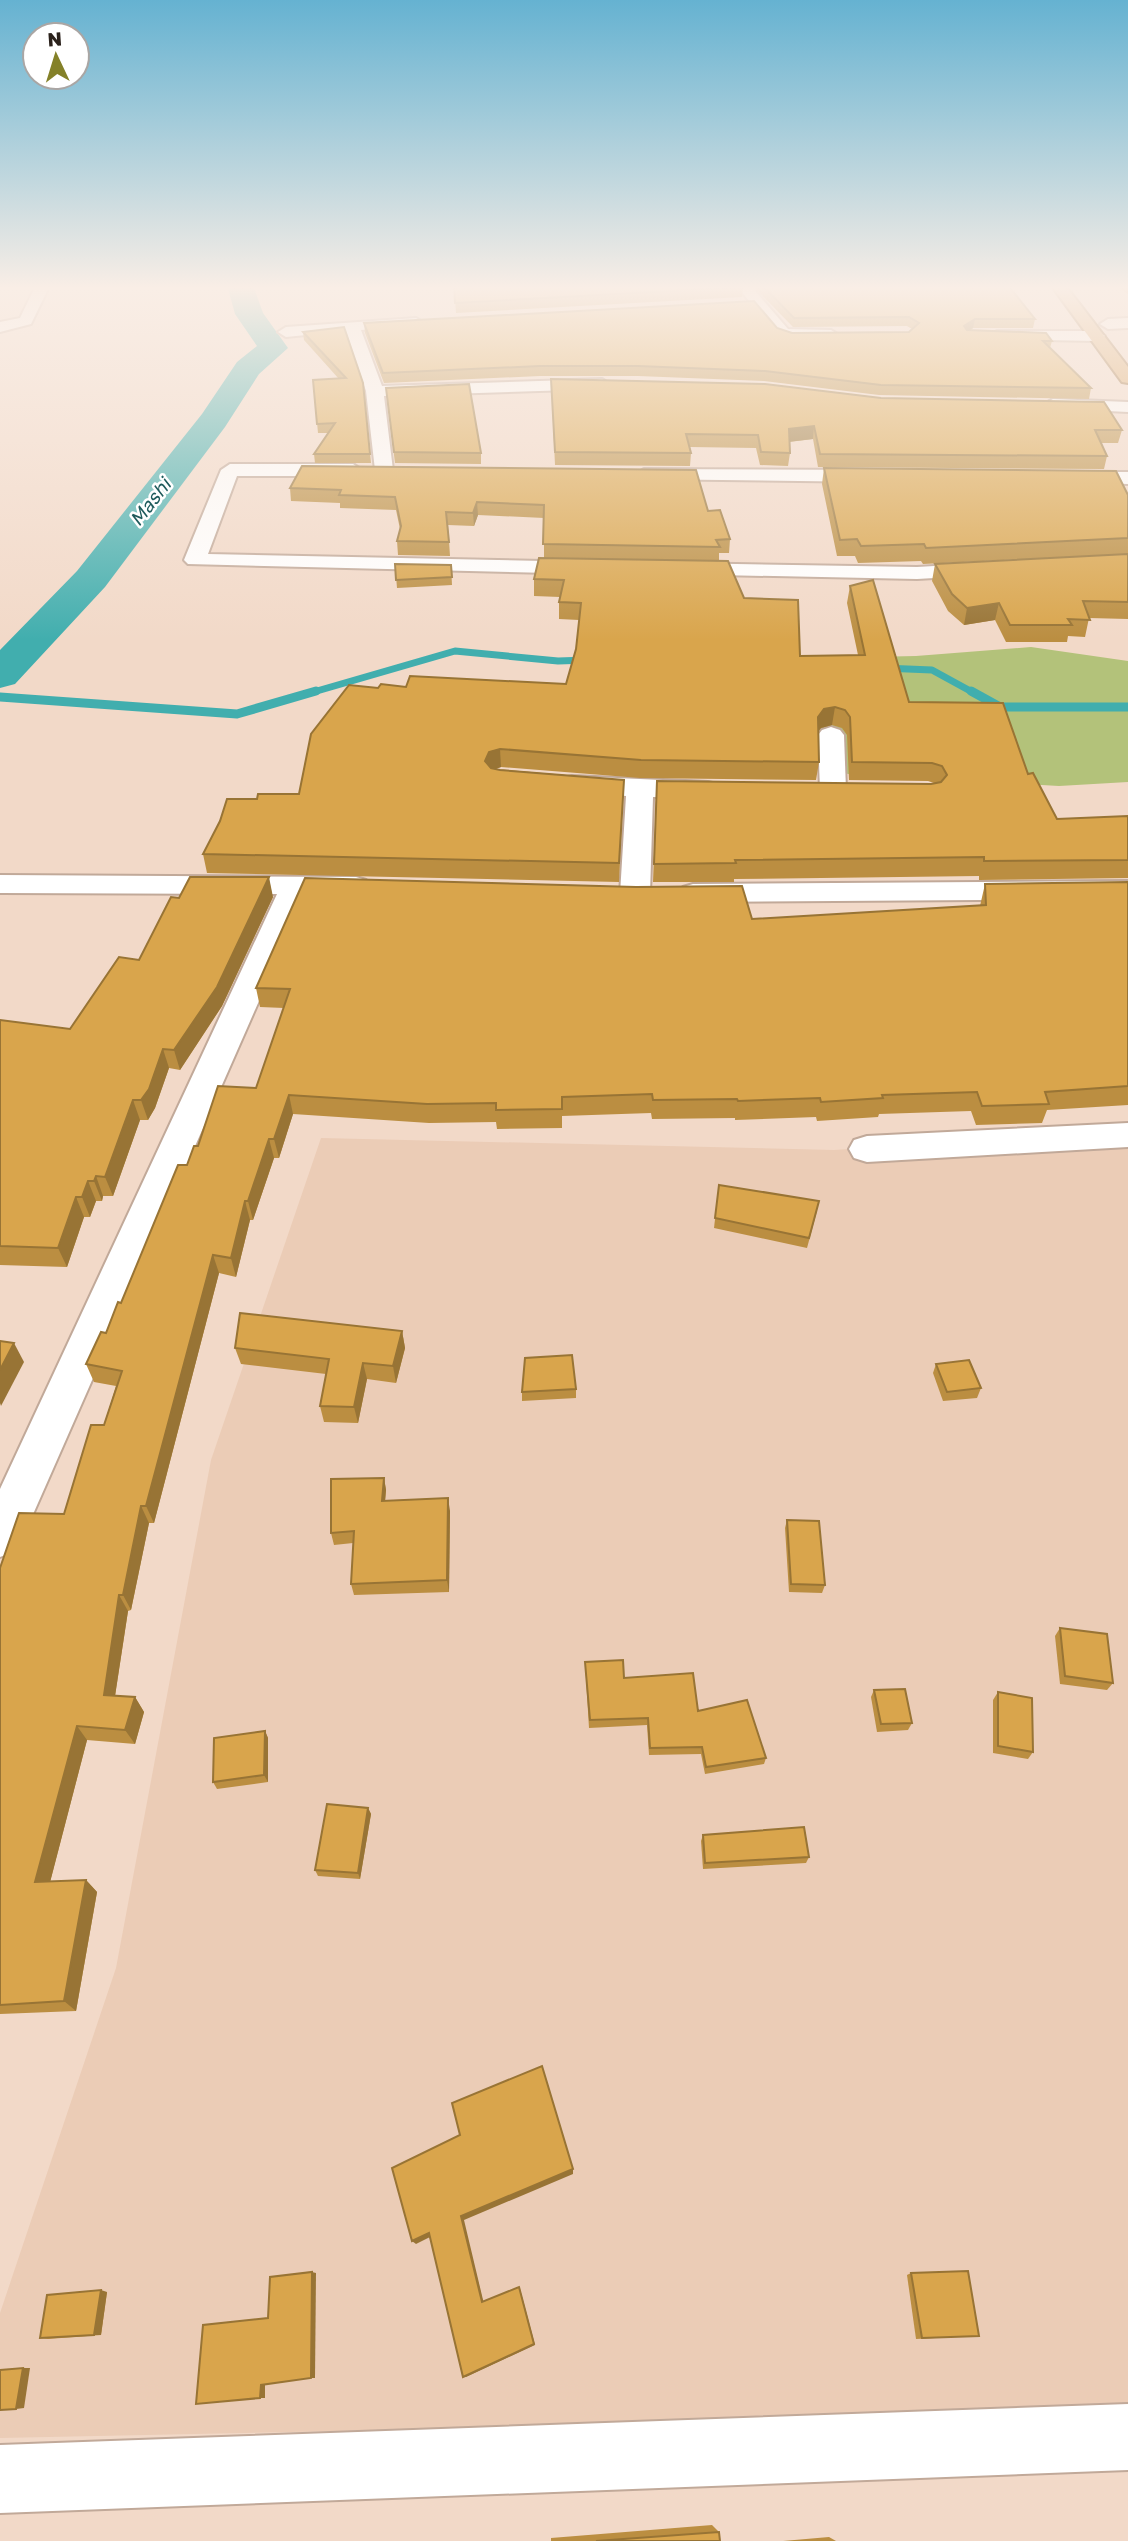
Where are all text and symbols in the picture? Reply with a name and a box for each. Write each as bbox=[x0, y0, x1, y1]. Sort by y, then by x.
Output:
north arrow bbox=[21, 21, 91, 91]
text: N bbox=[47, 27, 63, 51]
water label: Mashi bbox=[124, 472, 176, 530]

